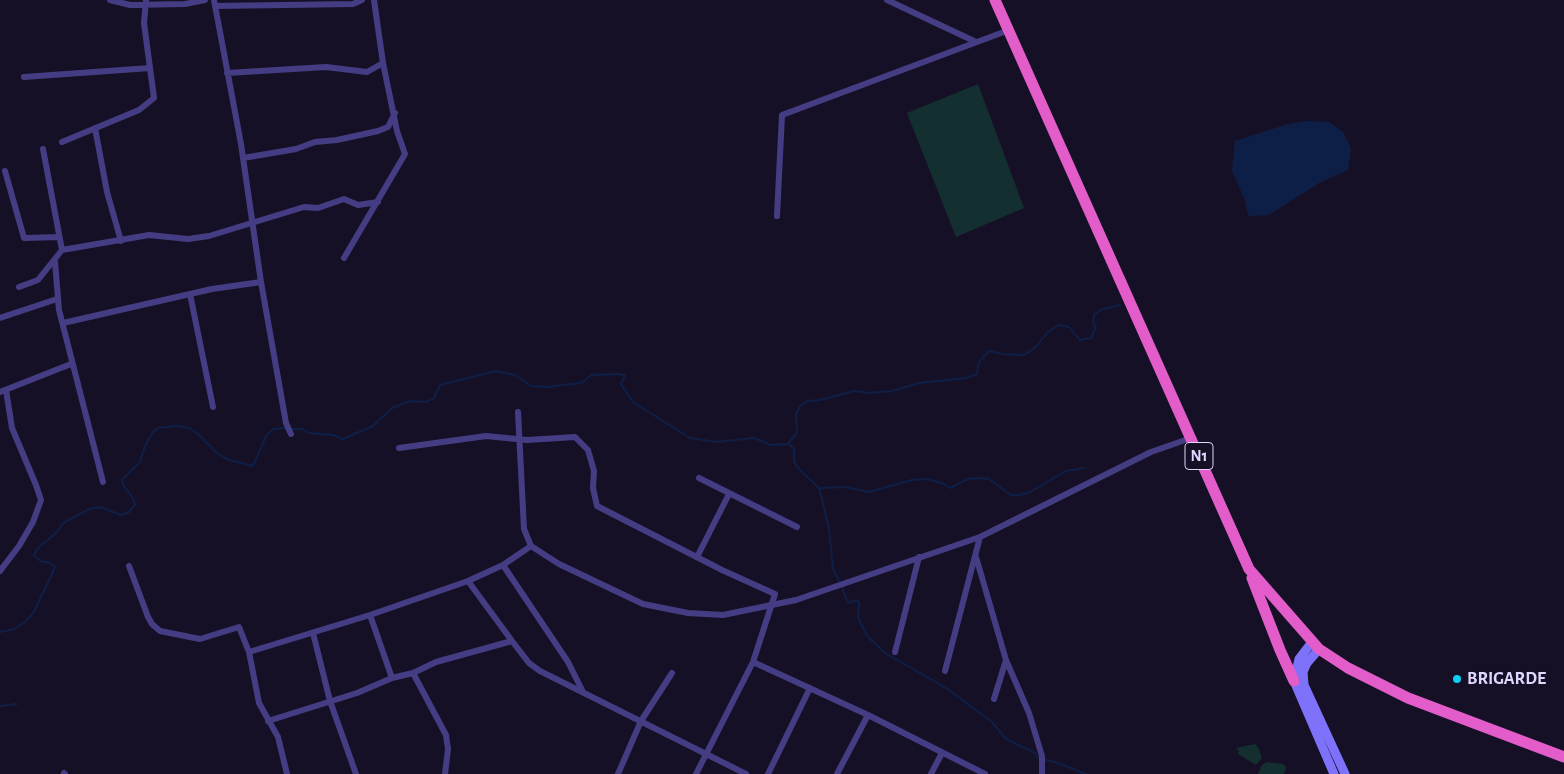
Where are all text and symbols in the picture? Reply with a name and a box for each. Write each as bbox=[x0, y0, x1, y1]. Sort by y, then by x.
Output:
road number: N1 bbox=[1185, 442, 1213, 470]
place label: BRIGARDE bbox=[1467, 668, 1546, 690]
marker: BRIGARDE bbox=[1451, 673, 1463, 685]

